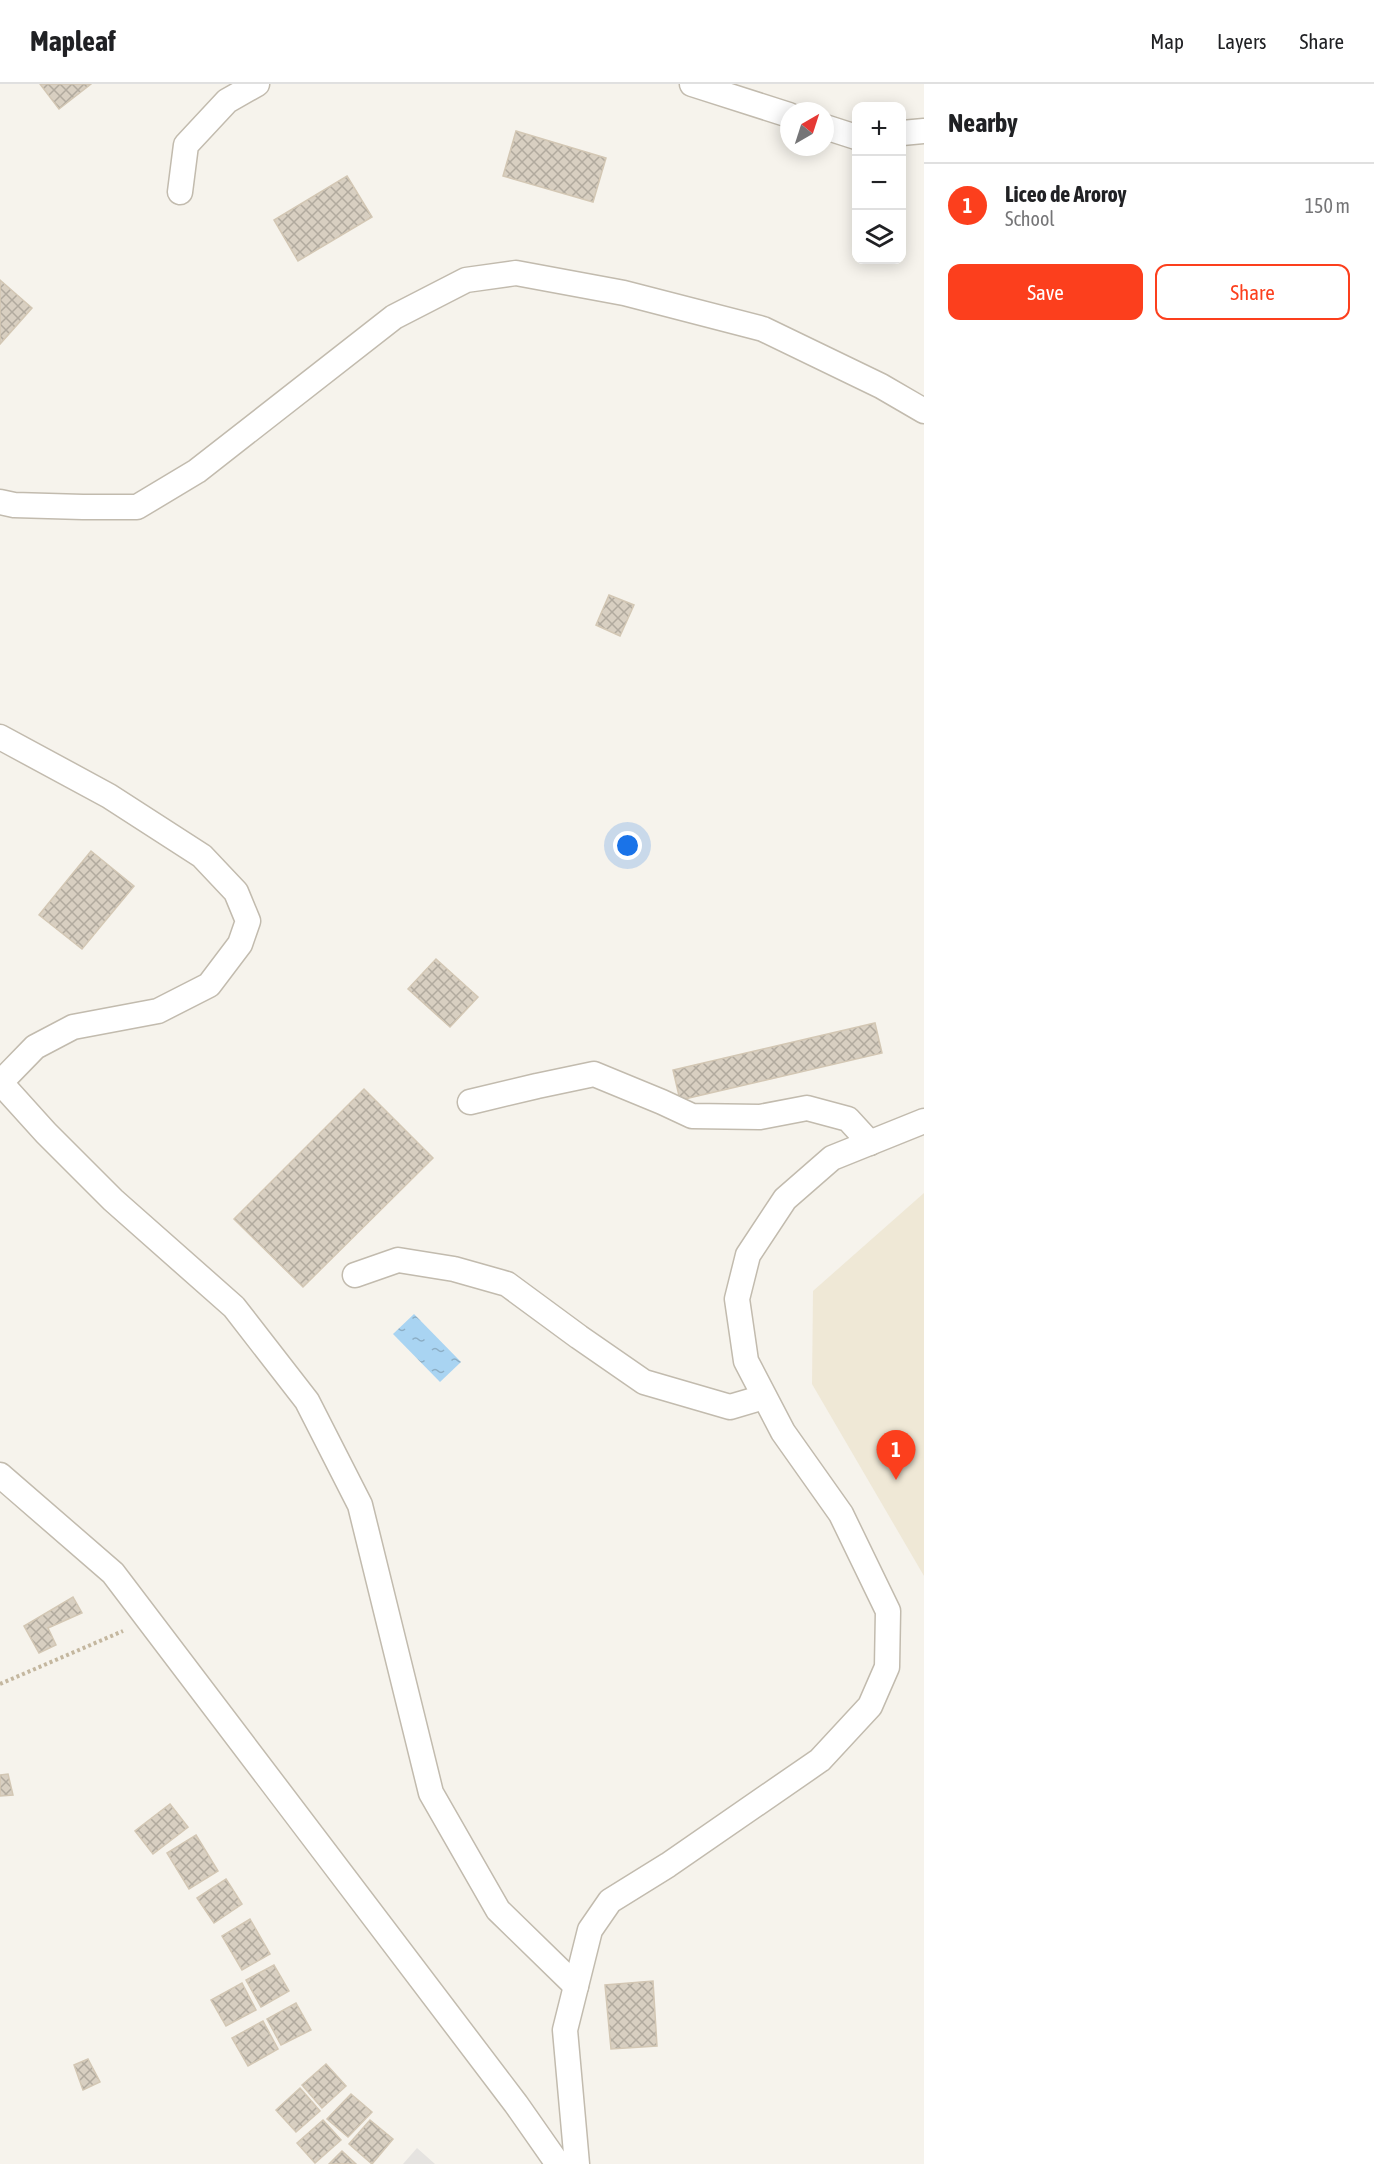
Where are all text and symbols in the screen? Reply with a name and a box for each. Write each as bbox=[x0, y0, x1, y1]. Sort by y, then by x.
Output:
text: Mapleaf bbox=[30, 25, 116, 57]
text: Map bbox=[1150, 29, 1184, 53]
text: Layers bbox=[1217, 29, 1267, 53]
text: Share bbox=[1300, 29, 1344, 53]
north arrow bbox=[780, 102, 834, 156]
map controls bbox=[852, 102, 906, 264]
button: + bbox=[852, 102, 906, 156]
text: Nearby bbox=[948, 108, 1018, 138]
button: − bbox=[852, 156, 906, 210]
text: Liceo de Aroroy bbox=[1005, 181, 1127, 207]
text: 1 bbox=[963, 194, 972, 217]
text: 150 m bbox=[1305, 194, 1350, 217]
text: School bbox=[1005, 207, 1055, 230]
button: layers bbox=[852, 210, 906, 264]
button: Save bbox=[948, 264, 1143, 320]
button: Share bbox=[1155, 264, 1350, 320]
your location bbox=[613, 831, 642, 860]
pin: 1 bbox=[876, 1430, 916, 1480]

